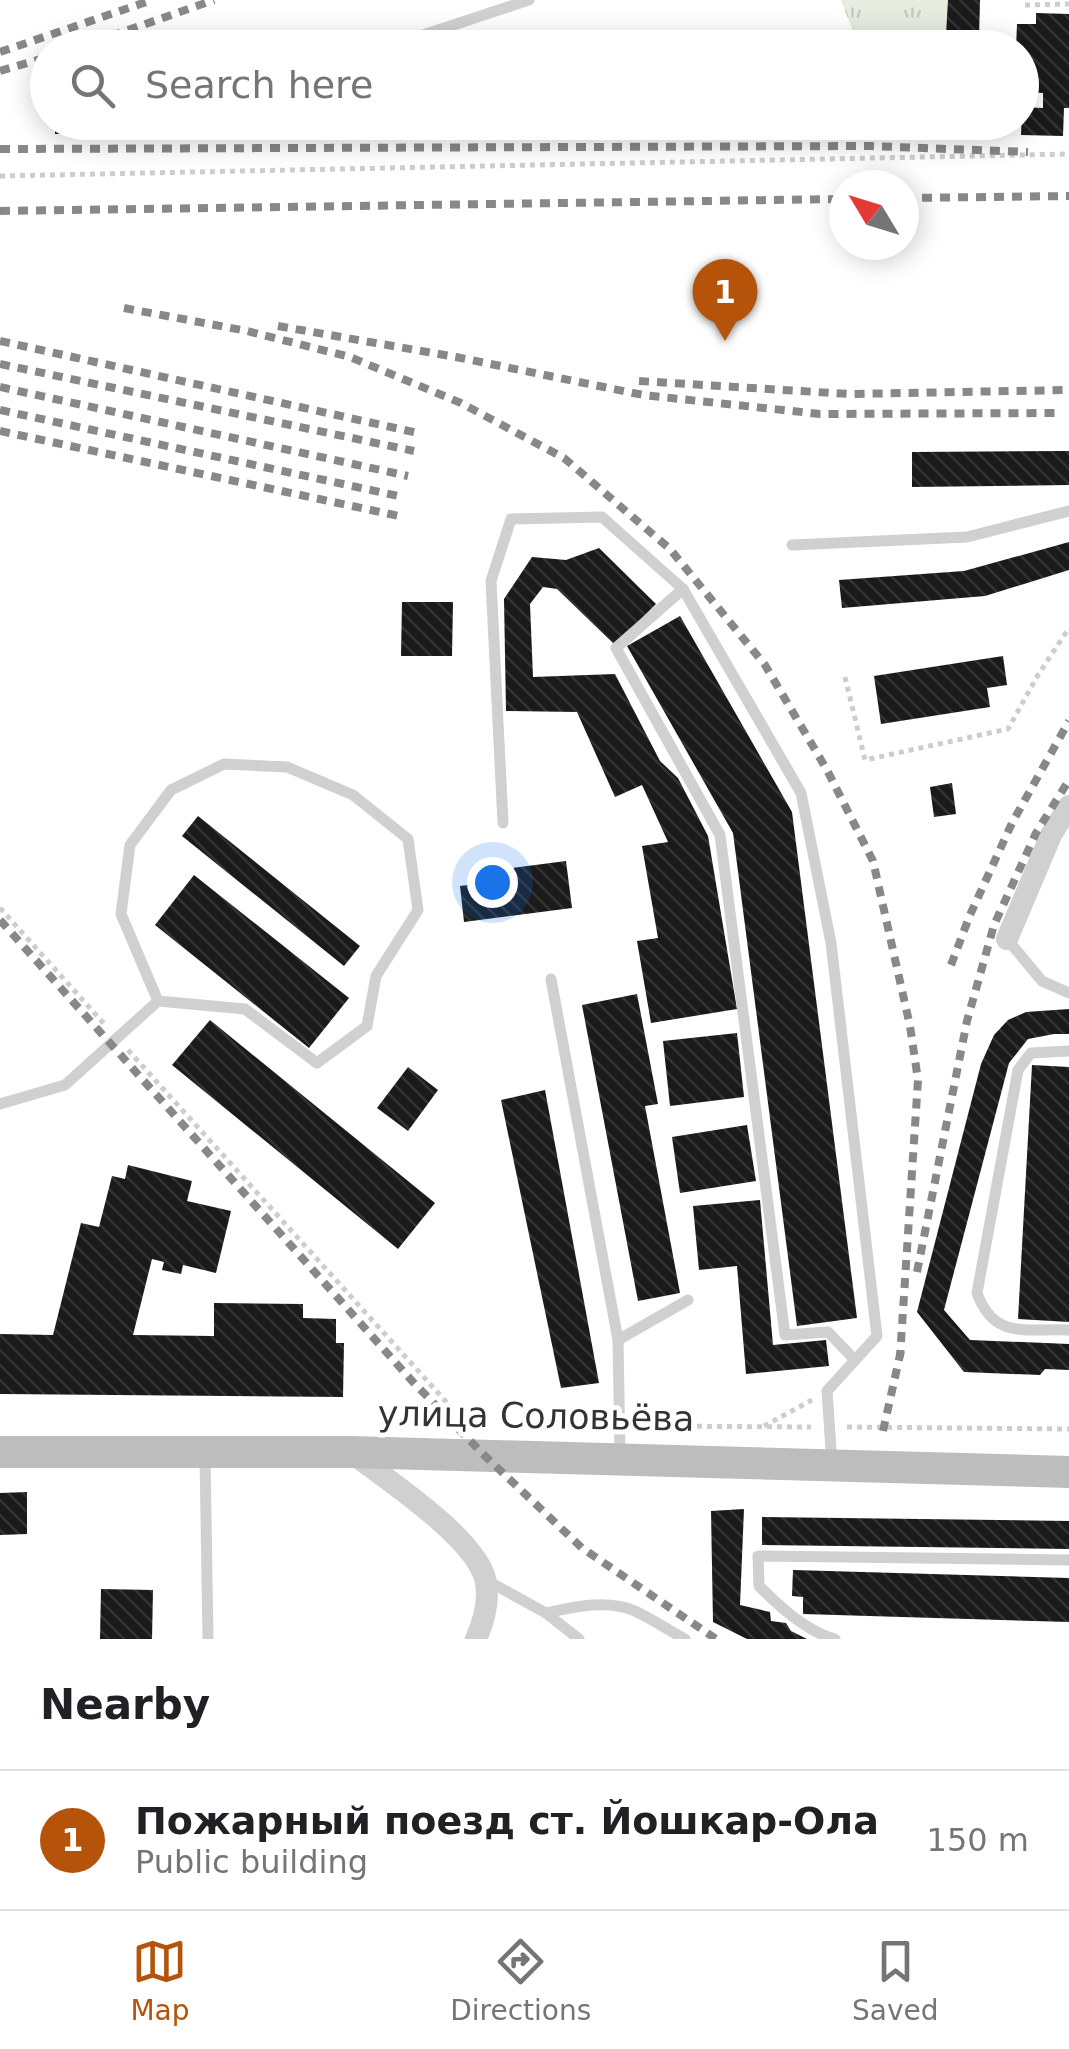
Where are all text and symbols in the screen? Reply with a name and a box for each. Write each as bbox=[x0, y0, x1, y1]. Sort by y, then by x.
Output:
search box bbox=[30, 30, 1039, 140]
icon: search bbox=[65, 58, 120, 113]
text: Search here bbox=[145, 63, 373, 107]
north arrow bbox=[829, 170, 919, 260]
pin: 1 bbox=[692, 258, 758, 341]
your location bbox=[467, 857, 518, 908]
street label: улица Соловьёва bbox=[377, 1393, 695, 1439]
text: Nearby bbox=[40, 1680, 210, 1729]
text: Пожарный поезд ст. Йошкар-Ола bbox=[135, 1799, 879, 1843]
text: 1 bbox=[61, 1821, 84, 1859]
text: 150 m bbox=[927, 1821, 1029, 1859]
text: Public building bbox=[135, 1843, 368, 1881]
tab: Map bbox=[130, 1934, 189, 2027]
tab: Directions bbox=[450, 1934, 591, 2027]
tab: Saved bbox=[852, 1934, 939, 2027]

